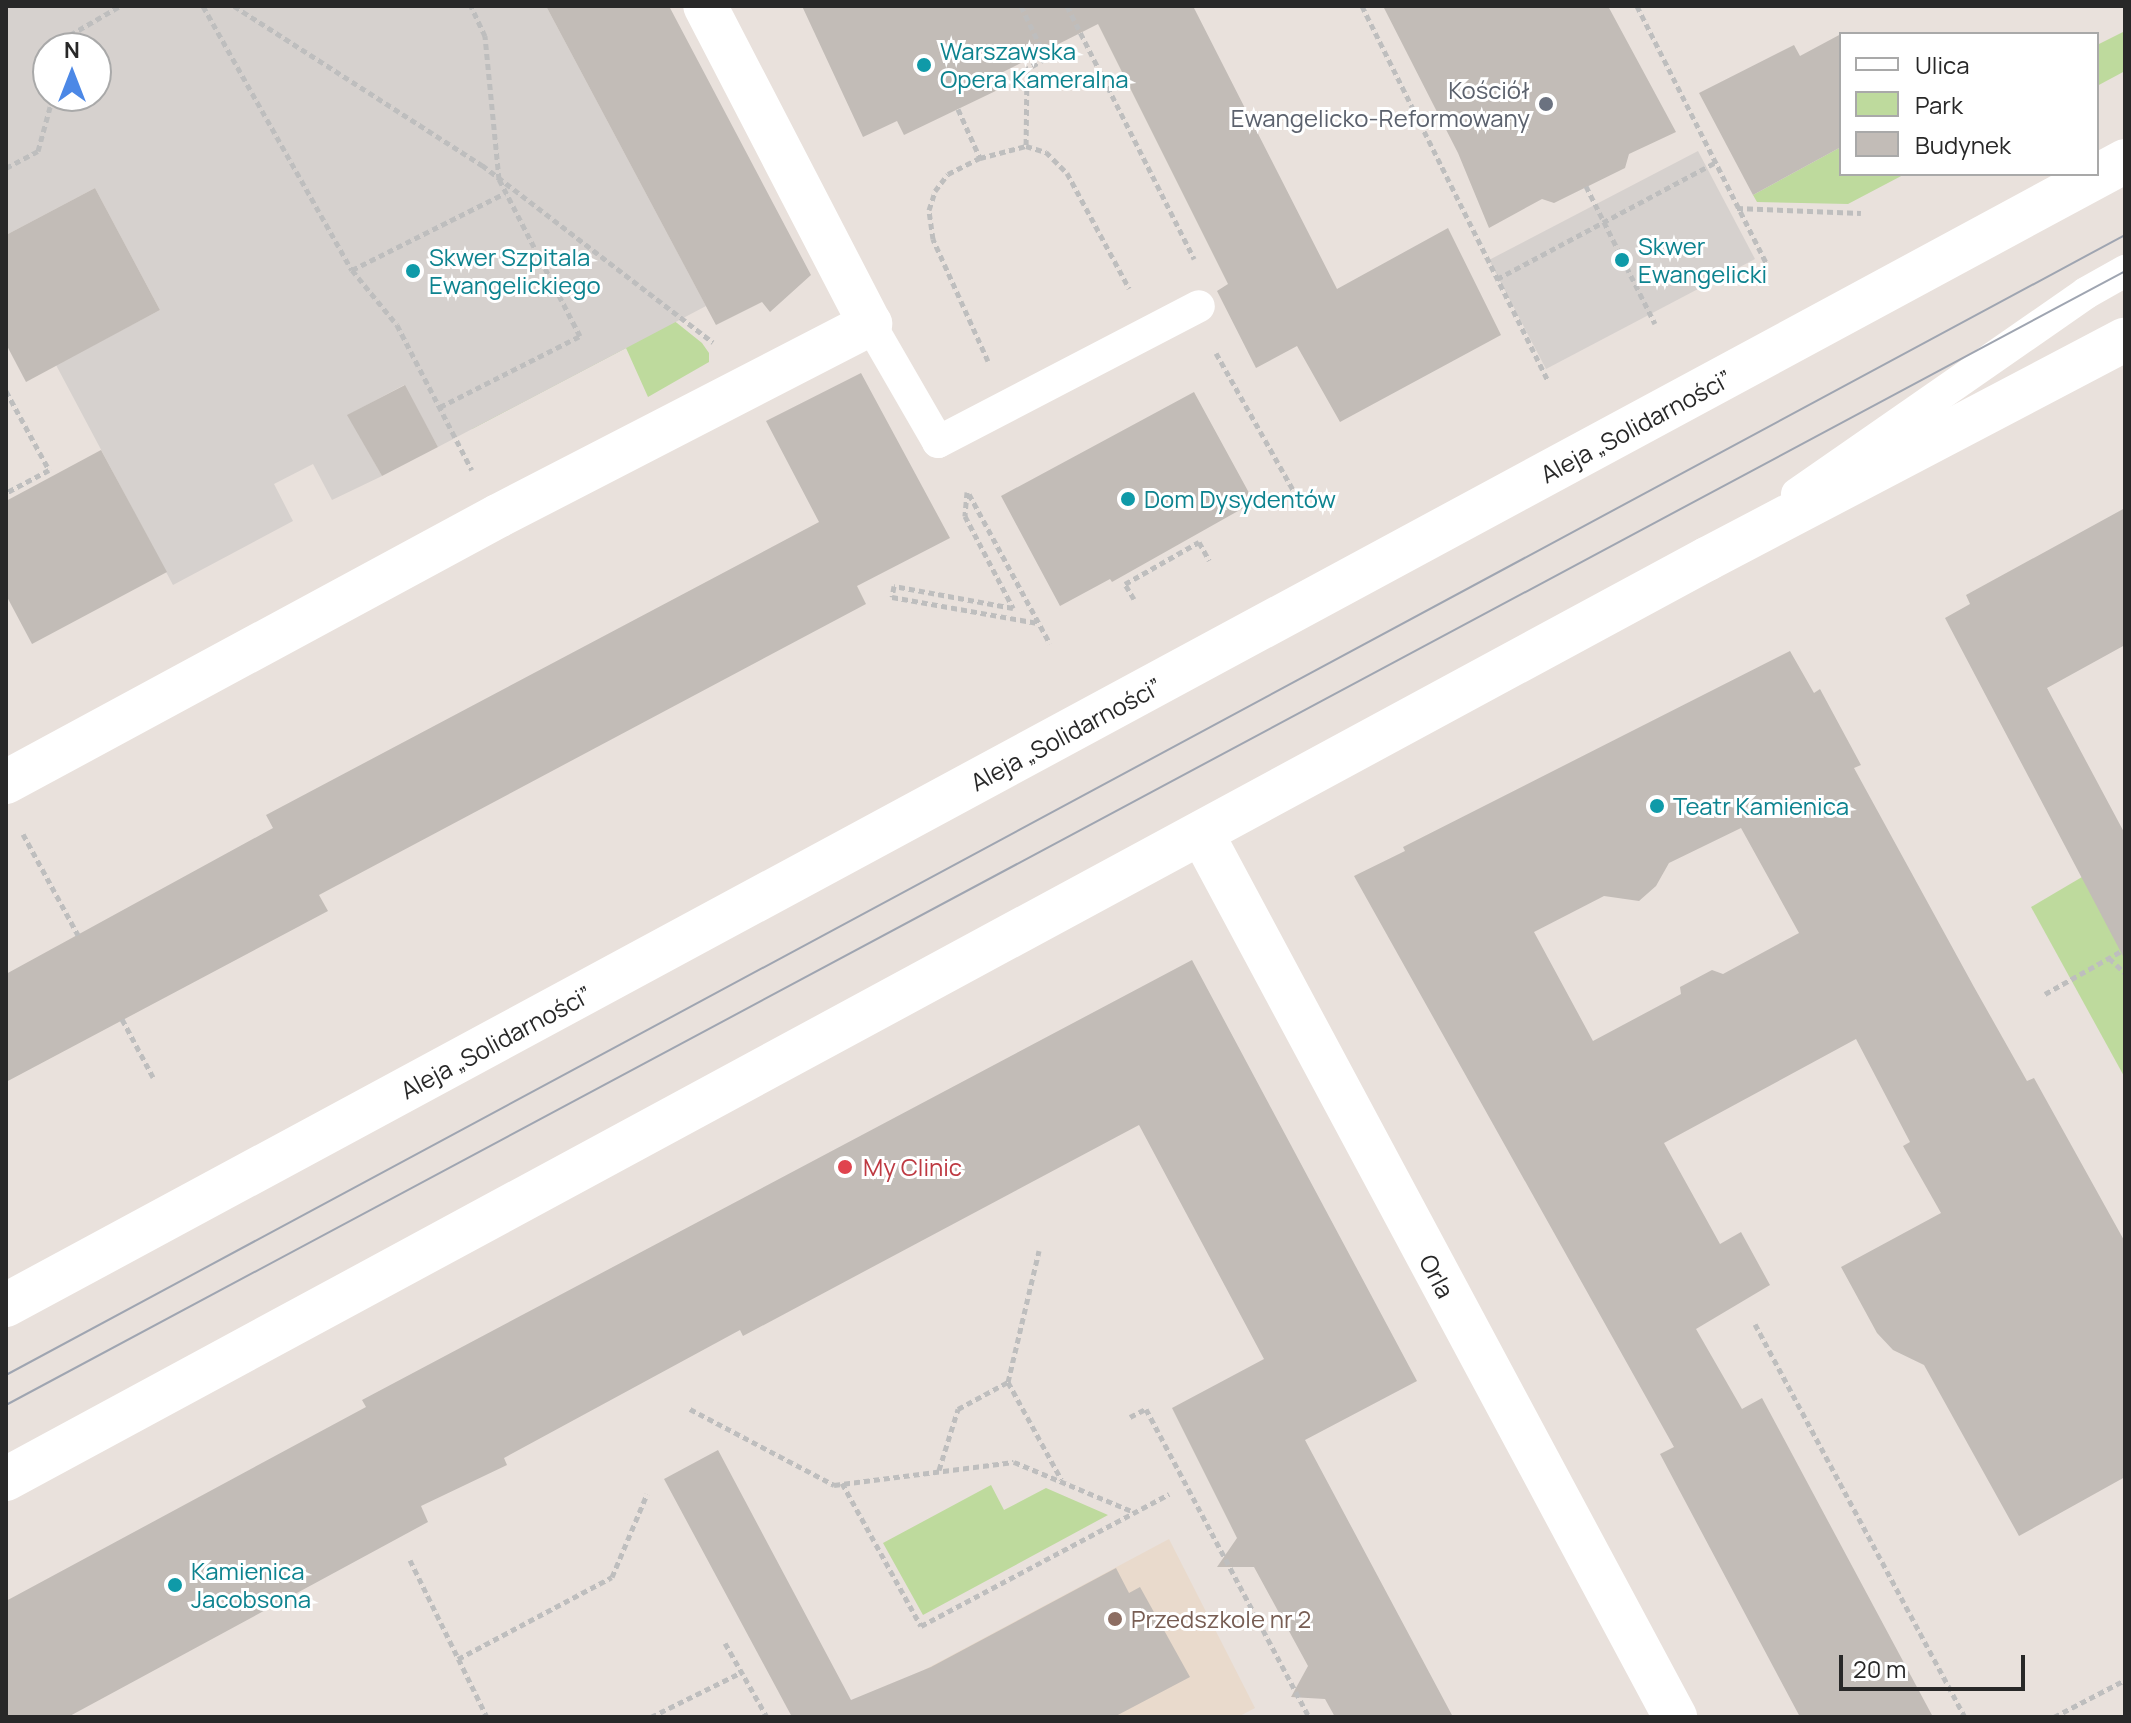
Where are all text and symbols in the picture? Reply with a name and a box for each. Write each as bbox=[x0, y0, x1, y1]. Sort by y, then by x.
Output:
north arrow bbox=[32, 32, 112, 112]
legend bbox=[1839, 32, 2099, 176]
text: N bbox=[64, 35, 80, 65]
place label: Warszawska Opera Kameralna bbox=[940, 37, 1128, 93]
text: Ulica bbox=[1915, 48, 1970, 81]
marker: Warszawska Opera Kameralna bbox=[915, 56, 933, 74]
place label: Kościół Ewangelicko-Reformowany bbox=[1231, 76, 1530, 132]
text: Park bbox=[1915, 88, 1963, 121]
marker: Kościół Ewangelicko-Reformowany bbox=[1537, 95, 1555, 113]
text: Budynek bbox=[1915, 128, 2011, 161]
place label: Skwer Ewangelicki bbox=[1638, 232, 1767, 288]
place label: Skwer Szpitala Ewangelickiego bbox=[429, 243, 601, 299]
marker: Skwer Ewangelicki bbox=[1613, 251, 1631, 269]
marker: Skwer Szpitala Ewangelickiego bbox=[404, 262, 422, 280]
street label: Aleja „Solidarności” bbox=[1535, 363, 1737, 489]
place label: Dom Dysydentów bbox=[1144, 485, 1336, 513]
marker: Dom Dysydentów bbox=[1119, 490, 1137, 508]
street label: Aleja „Solidarności” bbox=[965, 671, 1167, 797]
place label: Teatr Kamienica bbox=[1673, 792, 1849, 820]
marker: Teatr Kamienica bbox=[1648, 797, 1666, 815]
street label: Aleja „Solidarności” bbox=[395, 979, 597, 1105]
place label: My Clinic bbox=[863, 1153, 962, 1181]
marker: My Clinic bbox=[834, 1156, 856, 1178]
street label: Orla bbox=[1414, 1249, 1460, 1303]
place label: Kamienica Jacobsona bbox=[191, 1557, 311, 1613]
marker: Kamienica Jacobsona bbox=[166, 1576, 184, 1594]
place label: Przedszkole nr 2 bbox=[1131, 1605, 1311, 1633]
marker: Przedszkole nr 2 bbox=[1106, 1610, 1124, 1628]
scale bar bbox=[1843, 1639, 2029, 1689]
text: 20 m bbox=[1853, 1652, 1906, 1685]

